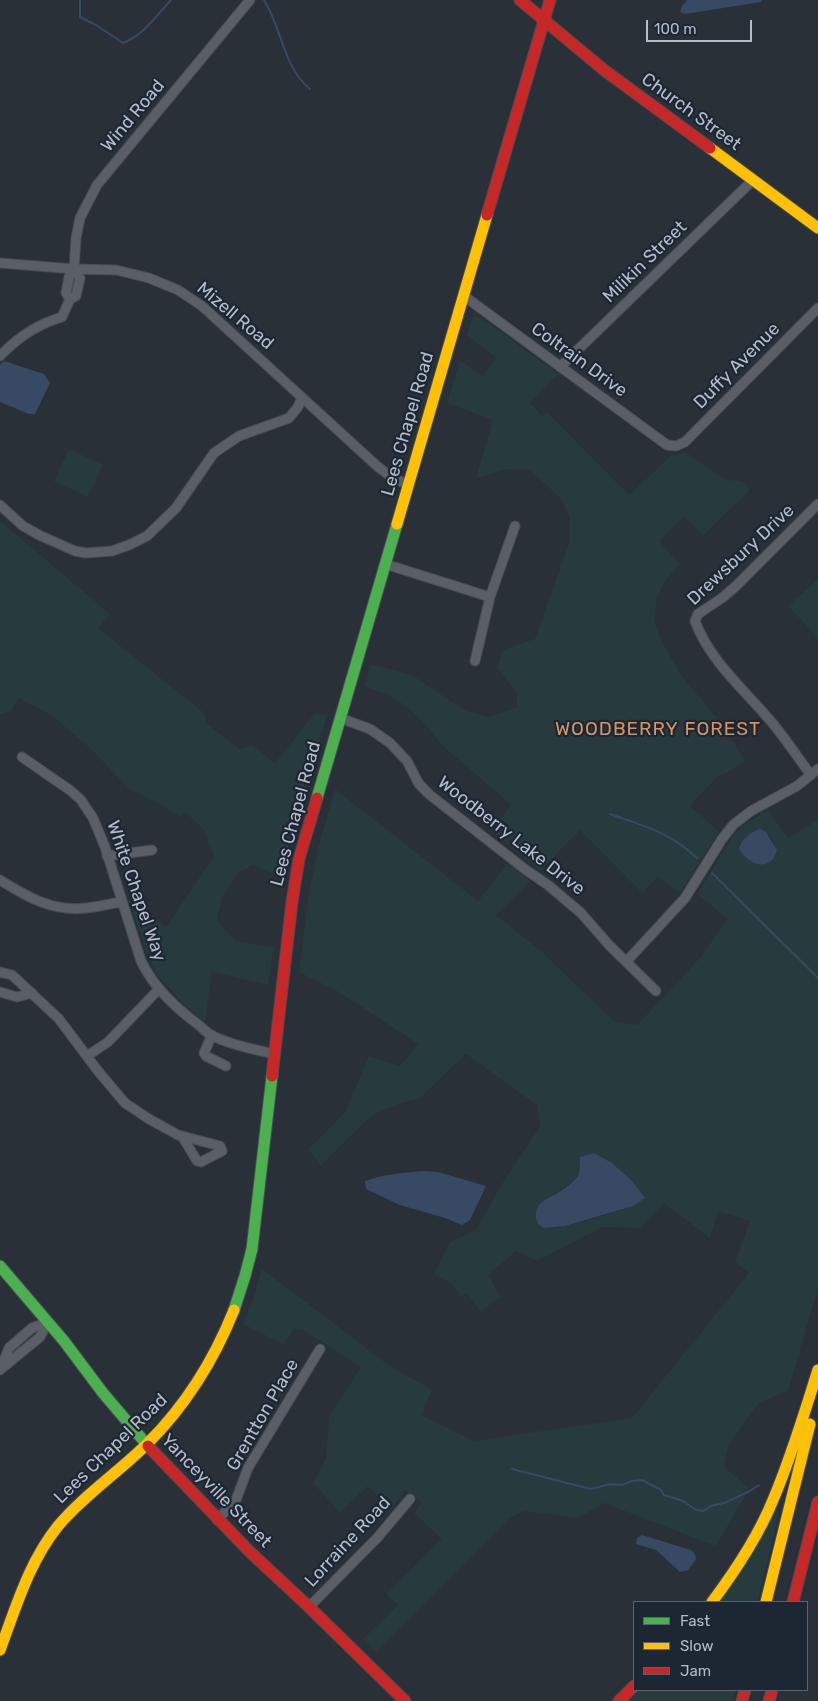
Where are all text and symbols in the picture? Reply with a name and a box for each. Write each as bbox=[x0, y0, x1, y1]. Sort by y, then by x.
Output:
scale bar bbox=[648, 10, 754, 42]
text: 100 m bbox=[654, 20, 696, 38]
street label: Church Street bbox=[637, 69, 745, 155]
street label: Wind Road bbox=[97, 76, 169, 156]
street label: Milikin Street bbox=[599, 217, 691, 307]
street label: Mizell Road bbox=[192, 278, 278, 354]
street label: Coltrain Drive bbox=[527, 318, 631, 402]
street label: Duffy Avenue bbox=[689, 318, 785, 414]
street label: Lees Chapel Road bbox=[377, 349, 439, 499]
street label: Drewsbury Drive bbox=[683, 500, 799, 610]
district label: WOODBERRY FOREST bbox=[553, 719, 763, 741]
street label: Lees Chapel Road bbox=[266, 739, 326, 889]
street label: Woodberry Lake Drive bbox=[433, 772, 589, 900]
street label: White Chapel Way bbox=[102, 818, 170, 964]
street label: Grentton Place bbox=[222, 1355, 304, 1475]
street label: Lees Chapel Road bbox=[50, 1390, 172, 1508]
street label: Yanceyville Street bbox=[156, 1430, 276, 1552]
street label: Lorraine Road bbox=[300, 1492, 396, 1592]
legend bbox=[633, 1601, 808, 1691]
text: Fast bbox=[680, 1612, 710, 1630]
text: Slow bbox=[680, 1637, 713, 1655]
text: Jam bbox=[680, 1662, 711, 1680]

